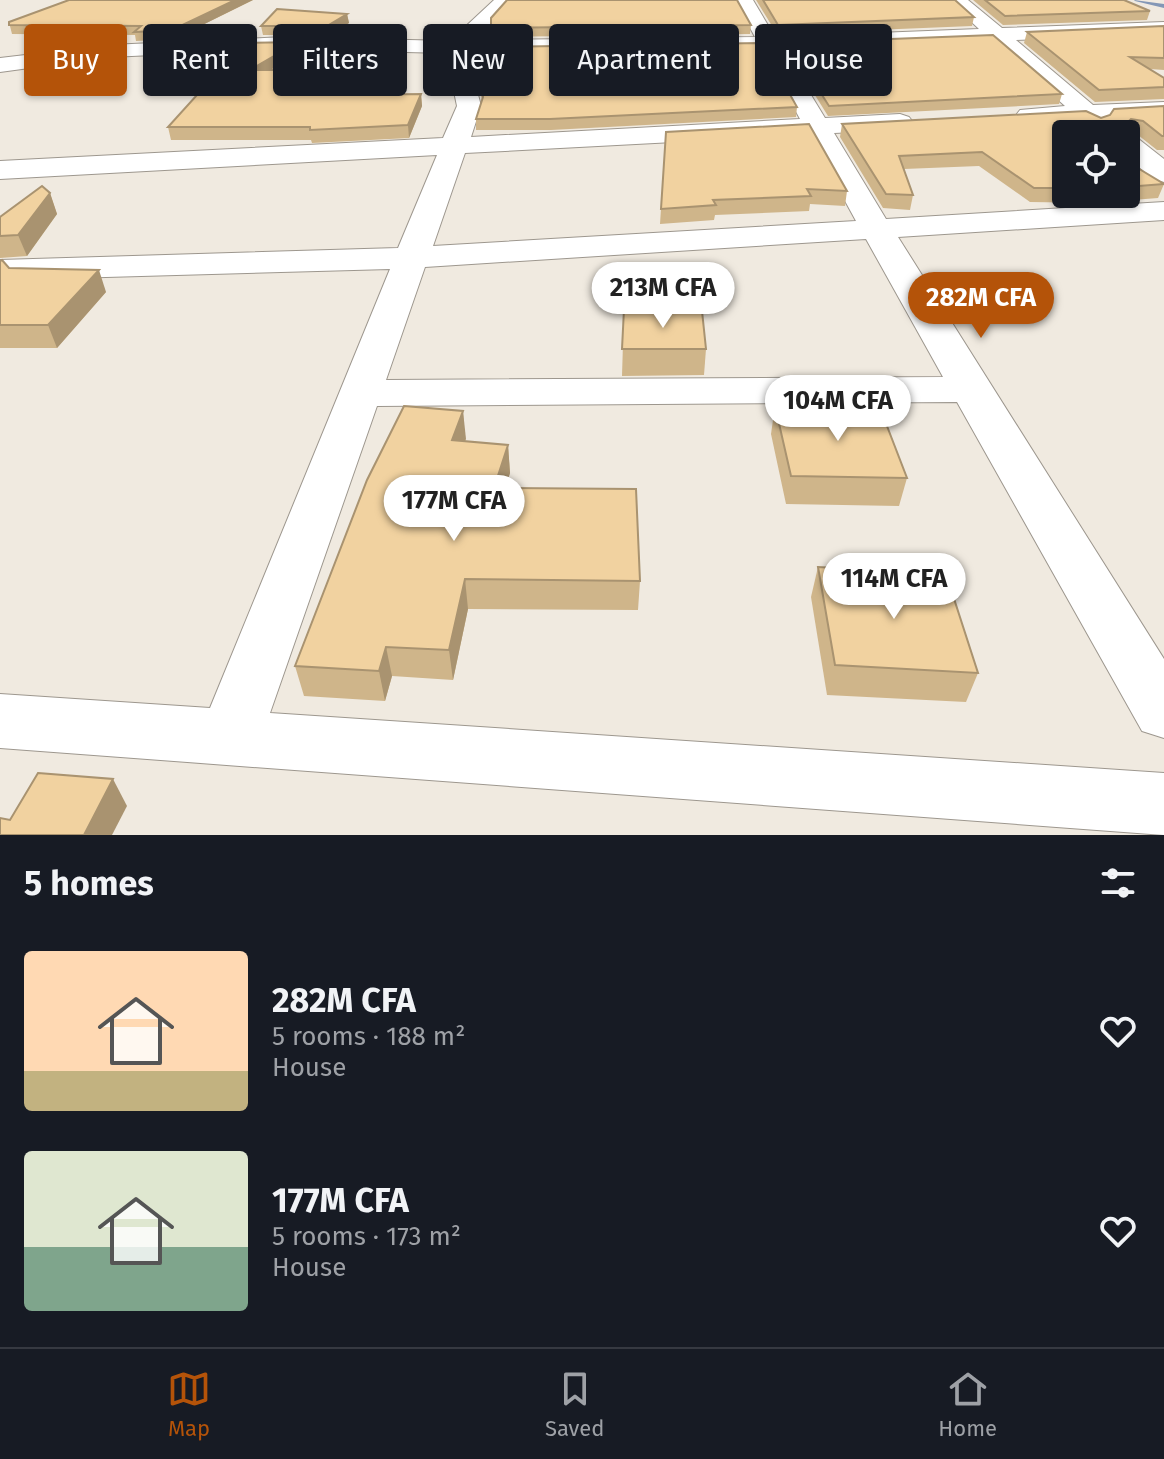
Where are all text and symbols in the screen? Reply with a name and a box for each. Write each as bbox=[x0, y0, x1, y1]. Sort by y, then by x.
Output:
chip: Buy bbox=[24, 24, 127, 96]
chip: Rent bbox=[143, 24, 257, 96]
chip: Filters bbox=[273, 24, 407, 96]
chip: New bbox=[423, 24, 533, 96]
chip: Apartment bbox=[549, 24, 739, 96]
chip: House bbox=[755, 24, 892, 96]
map controls bbox=[1052, 120, 1140, 208]
button: locate bbox=[1052, 120, 1140, 208]
pin: 213M CFA bbox=[580, 262, 746, 330]
text: 213M CFA bbox=[610, 272, 716, 303]
pin: 282M CFA bbox=[898, 272, 1064, 340]
text: 282M CFA bbox=[926, 282, 1036, 313]
pin: 104M CFA bbox=[755, 375, 921, 443]
text: 104M CFA bbox=[783, 385, 893, 416]
pin: 177M CFA bbox=[371, 475, 537, 543]
text: 177M CFA bbox=[402, 485, 506, 516]
pin: 114M CFA bbox=[811, 553, 977, 621]
text: 114M CFA bbox=[841, 563, 947, 594]
icon: filters bbox=[1096, 861, 1140, 905]
text: 5 homes bbox=[24, 863, 154, 904]
text: 282M CFA bbox=[272, 980, 416, 1021]
icon: home bbox=[88, 983, 184, 1079]
icon: heart bbox=[1096, 1009, 1140, 1053]
text: 5 rooms · 188 m² bbox=[272, 1021, 465, 1052]
text: House bbox=[272, 1052, 346, 1083]
text: 177M CFA bbox=[272, 1180, 409, 1221]
icon: home bbox=[88, 1183, 184, 1279]
icon: heart bbox=[1096, 1209, 1140, 1253]
text: 5 rooms · 173 m² bbox=[272, 1221, 461, 1252]
text: House bbox=[272, 1252, 346, 1283]
tab: Map bbox=[167, 1367, 211, 1442]
tab: Saved bbox=[545, 1367, 604, 1442]
tab: Home bbox=[938, 1367, 997, 1442]

